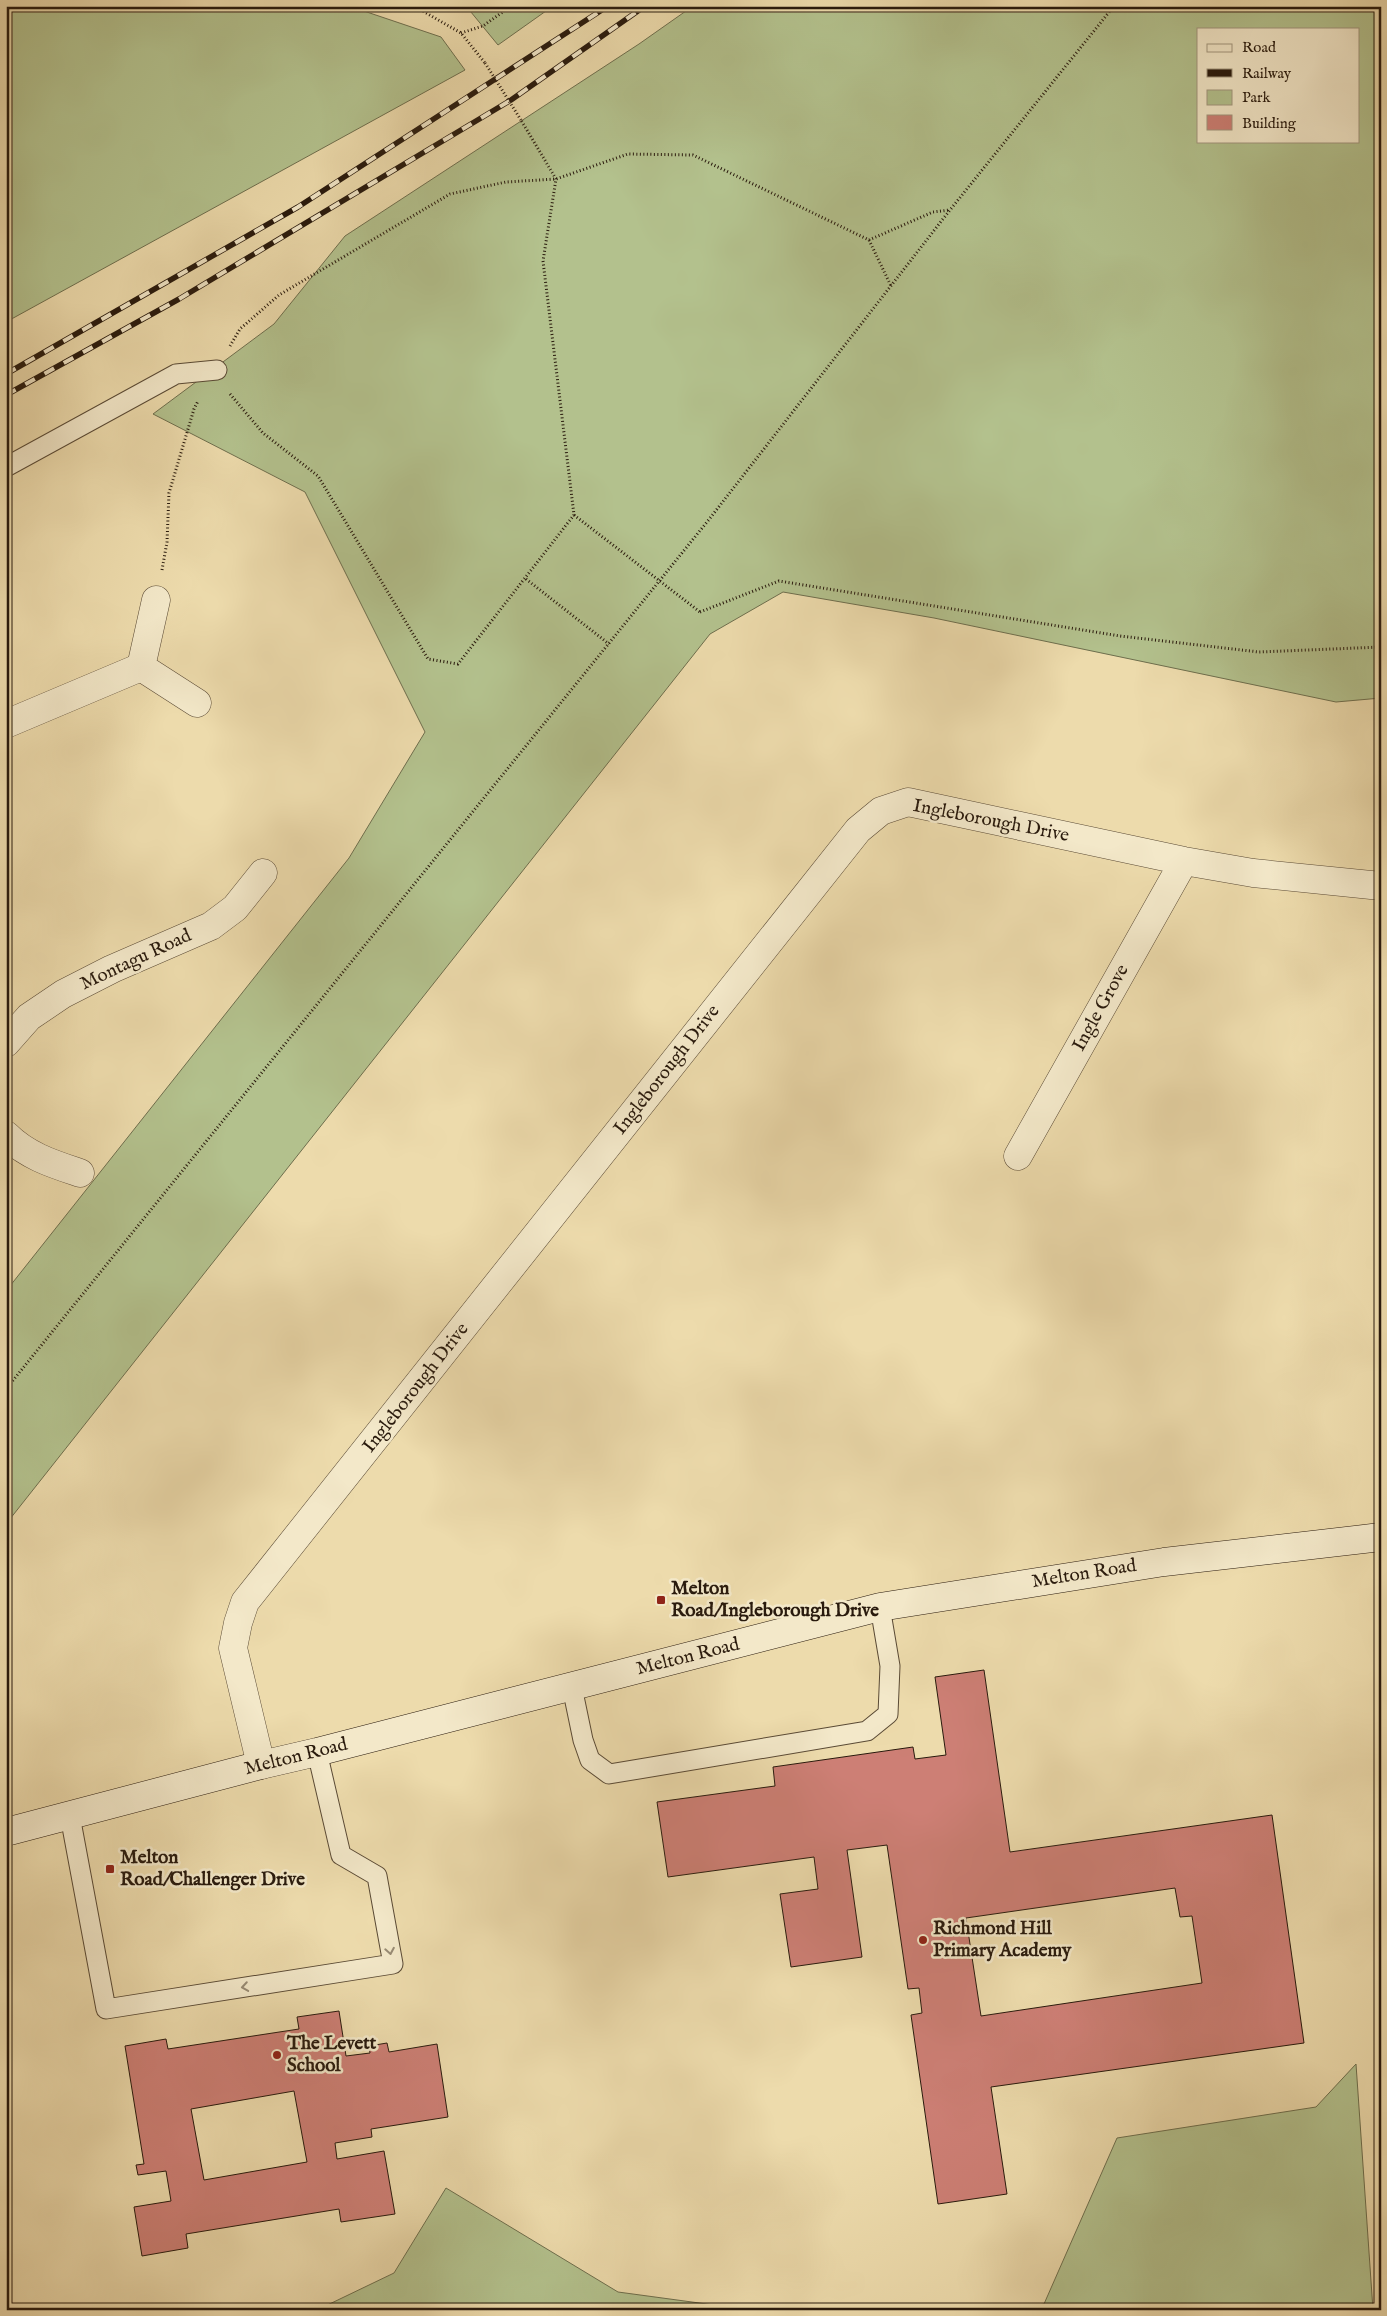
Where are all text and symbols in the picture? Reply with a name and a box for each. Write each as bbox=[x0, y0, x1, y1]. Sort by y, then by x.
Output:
legend bbox=[1197, 28, 1360, 142]
text: Road bbox=[1242, 38, 1277, 57]
text: Railway bbox=[1242, 64, 1292, 83]
text: Park bbox=[1242, 88, 1272, 107]
text: Building bbox=[1242, 114, 1297, 133]
street label: Ingleborough Drive bbox=[911, 794, 1071, 848]
street label: Montagu Road bbox=[77, 923, 196, 996]
street label: Ingle Grove bbox=[1067, 960, 1135, 1056]
street label: Ingleborough Drive bbox=[609, 1000, 725, 1140]
street label: Ingleborough Drive bbox=[358, 1318, 474, 1458]
street label: Melton Road bbox=[1030, 1554, 1139, 1594]
place label: Melton Road/Ingleborough Drive bbox=[671, 1577, 879, 1623]
marker: Melton Road/Ingleborough Drive bbox=[655, 1594, 667, 1606]
street label: Melton Road bbox=[634, 1632, 743, 1681]
street label: Melton Road bbox=[242, 1732, 351, 1781]
place label: Melton Road/Challenger Drive bbox=[120, 1846, 305, 1892]
marker: Melton Road/Challenger Drive bbox=[104, 1863, 116, 1875]
place label: Richmond Hill Primary Academy bbox=[933, 1917, 1072, 1963]
marker: Richmond Hill Primary Academy bbox=[917, 1934, 929, 1946]
one-way arrow bbox=[385, 1947, 395, 1956]
one-way arrow bbox=[241, 1982, 250, 1992]
place label: The Levett School bbox=[286, 2032, 377, 2078]
marker: The Levett School bbox=[271, 2049, 283, 2061]

